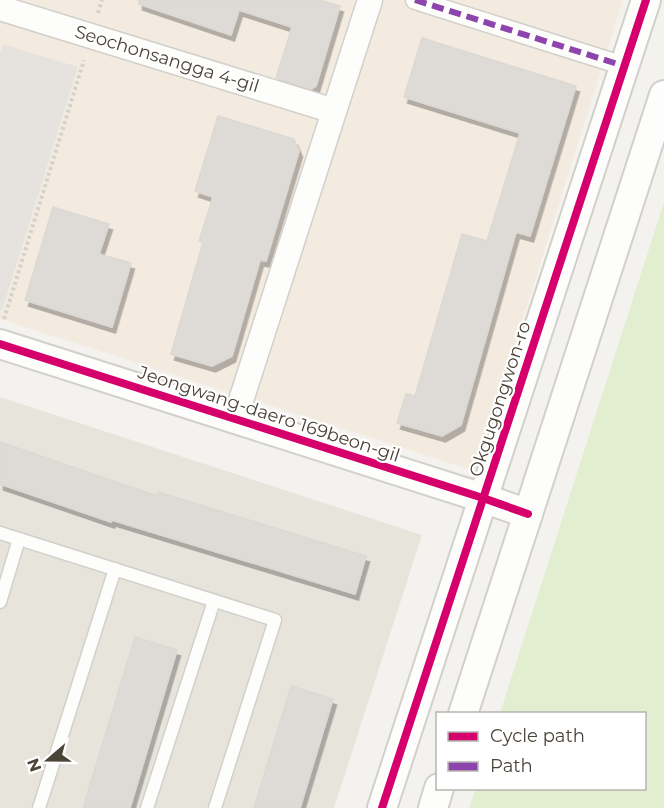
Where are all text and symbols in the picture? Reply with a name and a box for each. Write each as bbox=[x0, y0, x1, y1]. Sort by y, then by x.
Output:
street label: Seochonsangga 4-gil bbox=[72, 20, 262, 98]
street label: Okgugongwon-ro bbox=[464, 318, 536, 480]
street label: Jeongwang-daero 169beon-gil bbox=[134, 361, 403, 467]
legend bbox=[436, 712, 646, 790]
text: Cycle path bbox=[490, 725, 585, 747]
north arrow bbox=[18, 730, 78, 790]
text: Path bbox=[490, 755, 533, 777]
text: N bbox=[23, 756, 46, 774]

